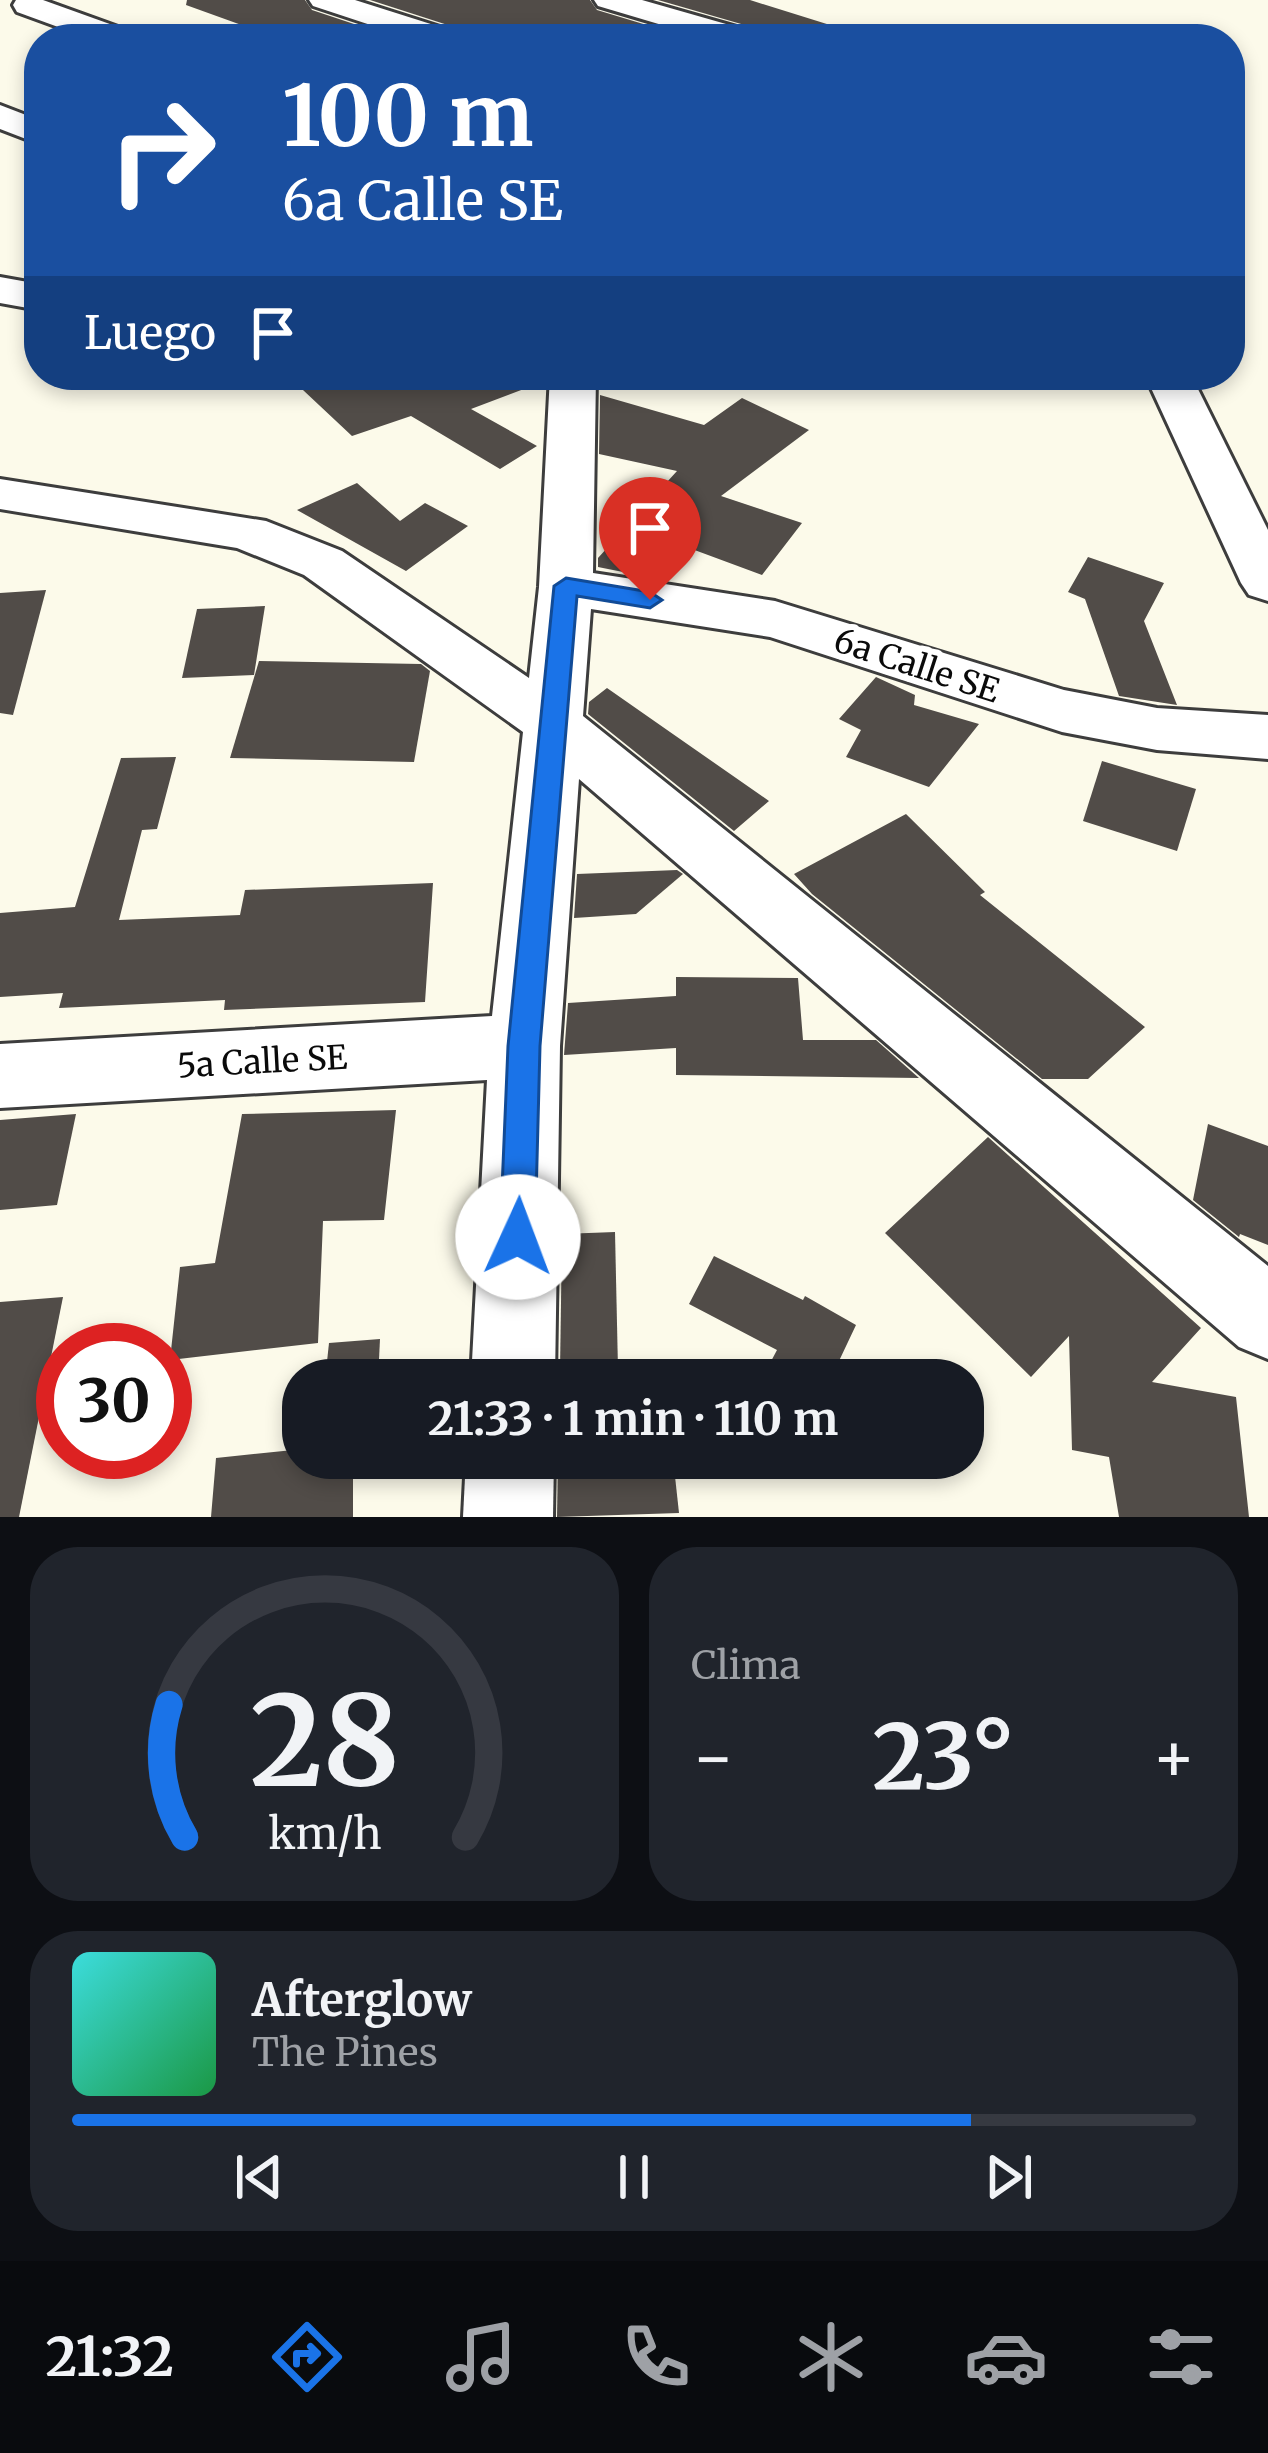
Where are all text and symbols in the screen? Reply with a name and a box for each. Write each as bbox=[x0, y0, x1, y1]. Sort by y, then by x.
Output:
text: 100 m bbox=[282, 63, 534, 169]
icon: right bbox=[84, 72, 240, 228]
text: 6a Calle SE bbox=[282, 167, 562, 235]
icon: arrive bbox=[240, 300, 306, 366]
text: Luego bbox=[84, 305, 216, 361]
pin bbox=[599, 477, 701, 600]
icon: arrive bbox=[617, 495, 683, 561]
street label: 6a Calle SE bbox=[829, 619, 1005, 711]
street label: 5a Calle SE bbox=[176, 1037, 348, 1086]
position arrow bbox=[455, 1174, 581, 1300]
speed limit sign: 30 bbox=[36, 1323, 192, 1479]
text: 21:33 · 1 min · 110 m bbox=[428, 1391, 838, 1447]
text: Clima bbox=[691, 1641, 801, 1690]
text: 28 bbox=[250, 1663, 399, 1820]
text: 23° bbox=[872, 1700, 1015, 1814]
text: − bbox=[691, 1716, 735, 1799]
text: + bbox=[1152, 1716, 1196, 1799]
text: km/h bbox=[268, 1807, 381, 1861]
text: Afterglow bbox=[252, 1972, 472, 2028]
text: The Pines bbox=[252, 2028, 438, 2077]
icon: previous bbox=[226, 2144, 292, 2210]
icon: pause bbox=[601, 2144, 667, 2210]
icon: next bbox=[976, 2144, 1042, 2210]
icon: directions bbox=[265, 2315, 349, 2399]
icon: music bbox=[439, 2315, 523, 2399]
icon: phone bbox=[614, 2315, 698, 2399]
icon: climate bbox=[789, 2315, 873, 2399]
icon: car bbox=[964, 2315, 1048, 2399]
icon: filters bbox=[1139, 2315, 1223, 2399]
text: 21:32 bbox=[45, 2323, 174, 2391]

